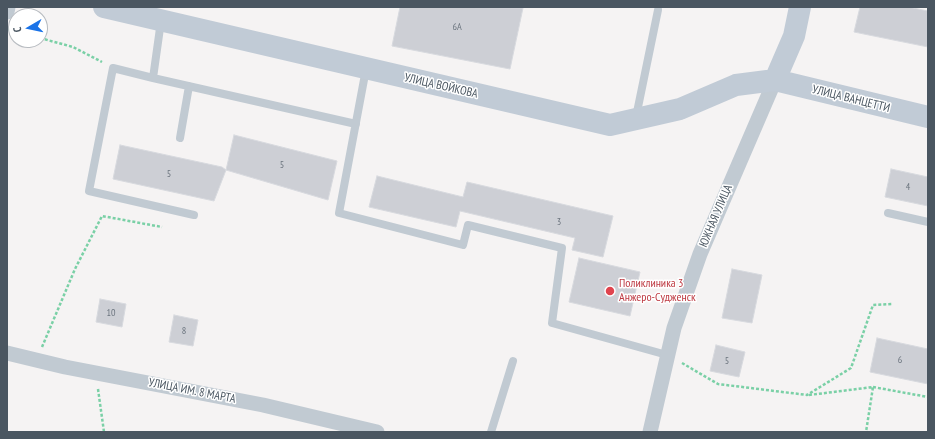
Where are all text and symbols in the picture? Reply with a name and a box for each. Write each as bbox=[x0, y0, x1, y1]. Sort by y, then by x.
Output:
north arrow bbox=[8, 8, 48, 48]
house number: 6А bbox=[452, 21, 462, 33]
text: С bbox=[10, 26, 24, 33]
street label: УЛИЦА ВОЙКОВА bbox=[403, 71, 479, 101]
street label: УЛИЦА ВАНЦЕТТИ bbox=[811, 82, 891, 116]
house number: 5 bbox=[280, 159, 284, 171]
house number: 5 bbox=[167, 168, 171, 180]
house number: 4 bbox=[906, 181, 910, 193]
street label: ЮЖНАЯ УЛИЦА bbox=[696, 183, 736, 249]
house number: 3 bbox=[557, 216, 561, 228]
place label: Поликлиника 3 Анжеро-Судженск bbox=[619, 277, 696, 305]
marker: Поликлиника 3 Анжеро-Судженск bbox=[604, 285, 616, 297]
house number: 10 bbox=[107, 307, 115, 319]
house number: 8 bbox=[182, 325, 186, 337]
house number: 6 bbox=[898, 354, 902, 366]
house number: 5 bbox=[725, 355, 729, 367]
street label: УЛИЦА ИМ. 8 МАРТА bbox=[147, 375, 237, 407]

